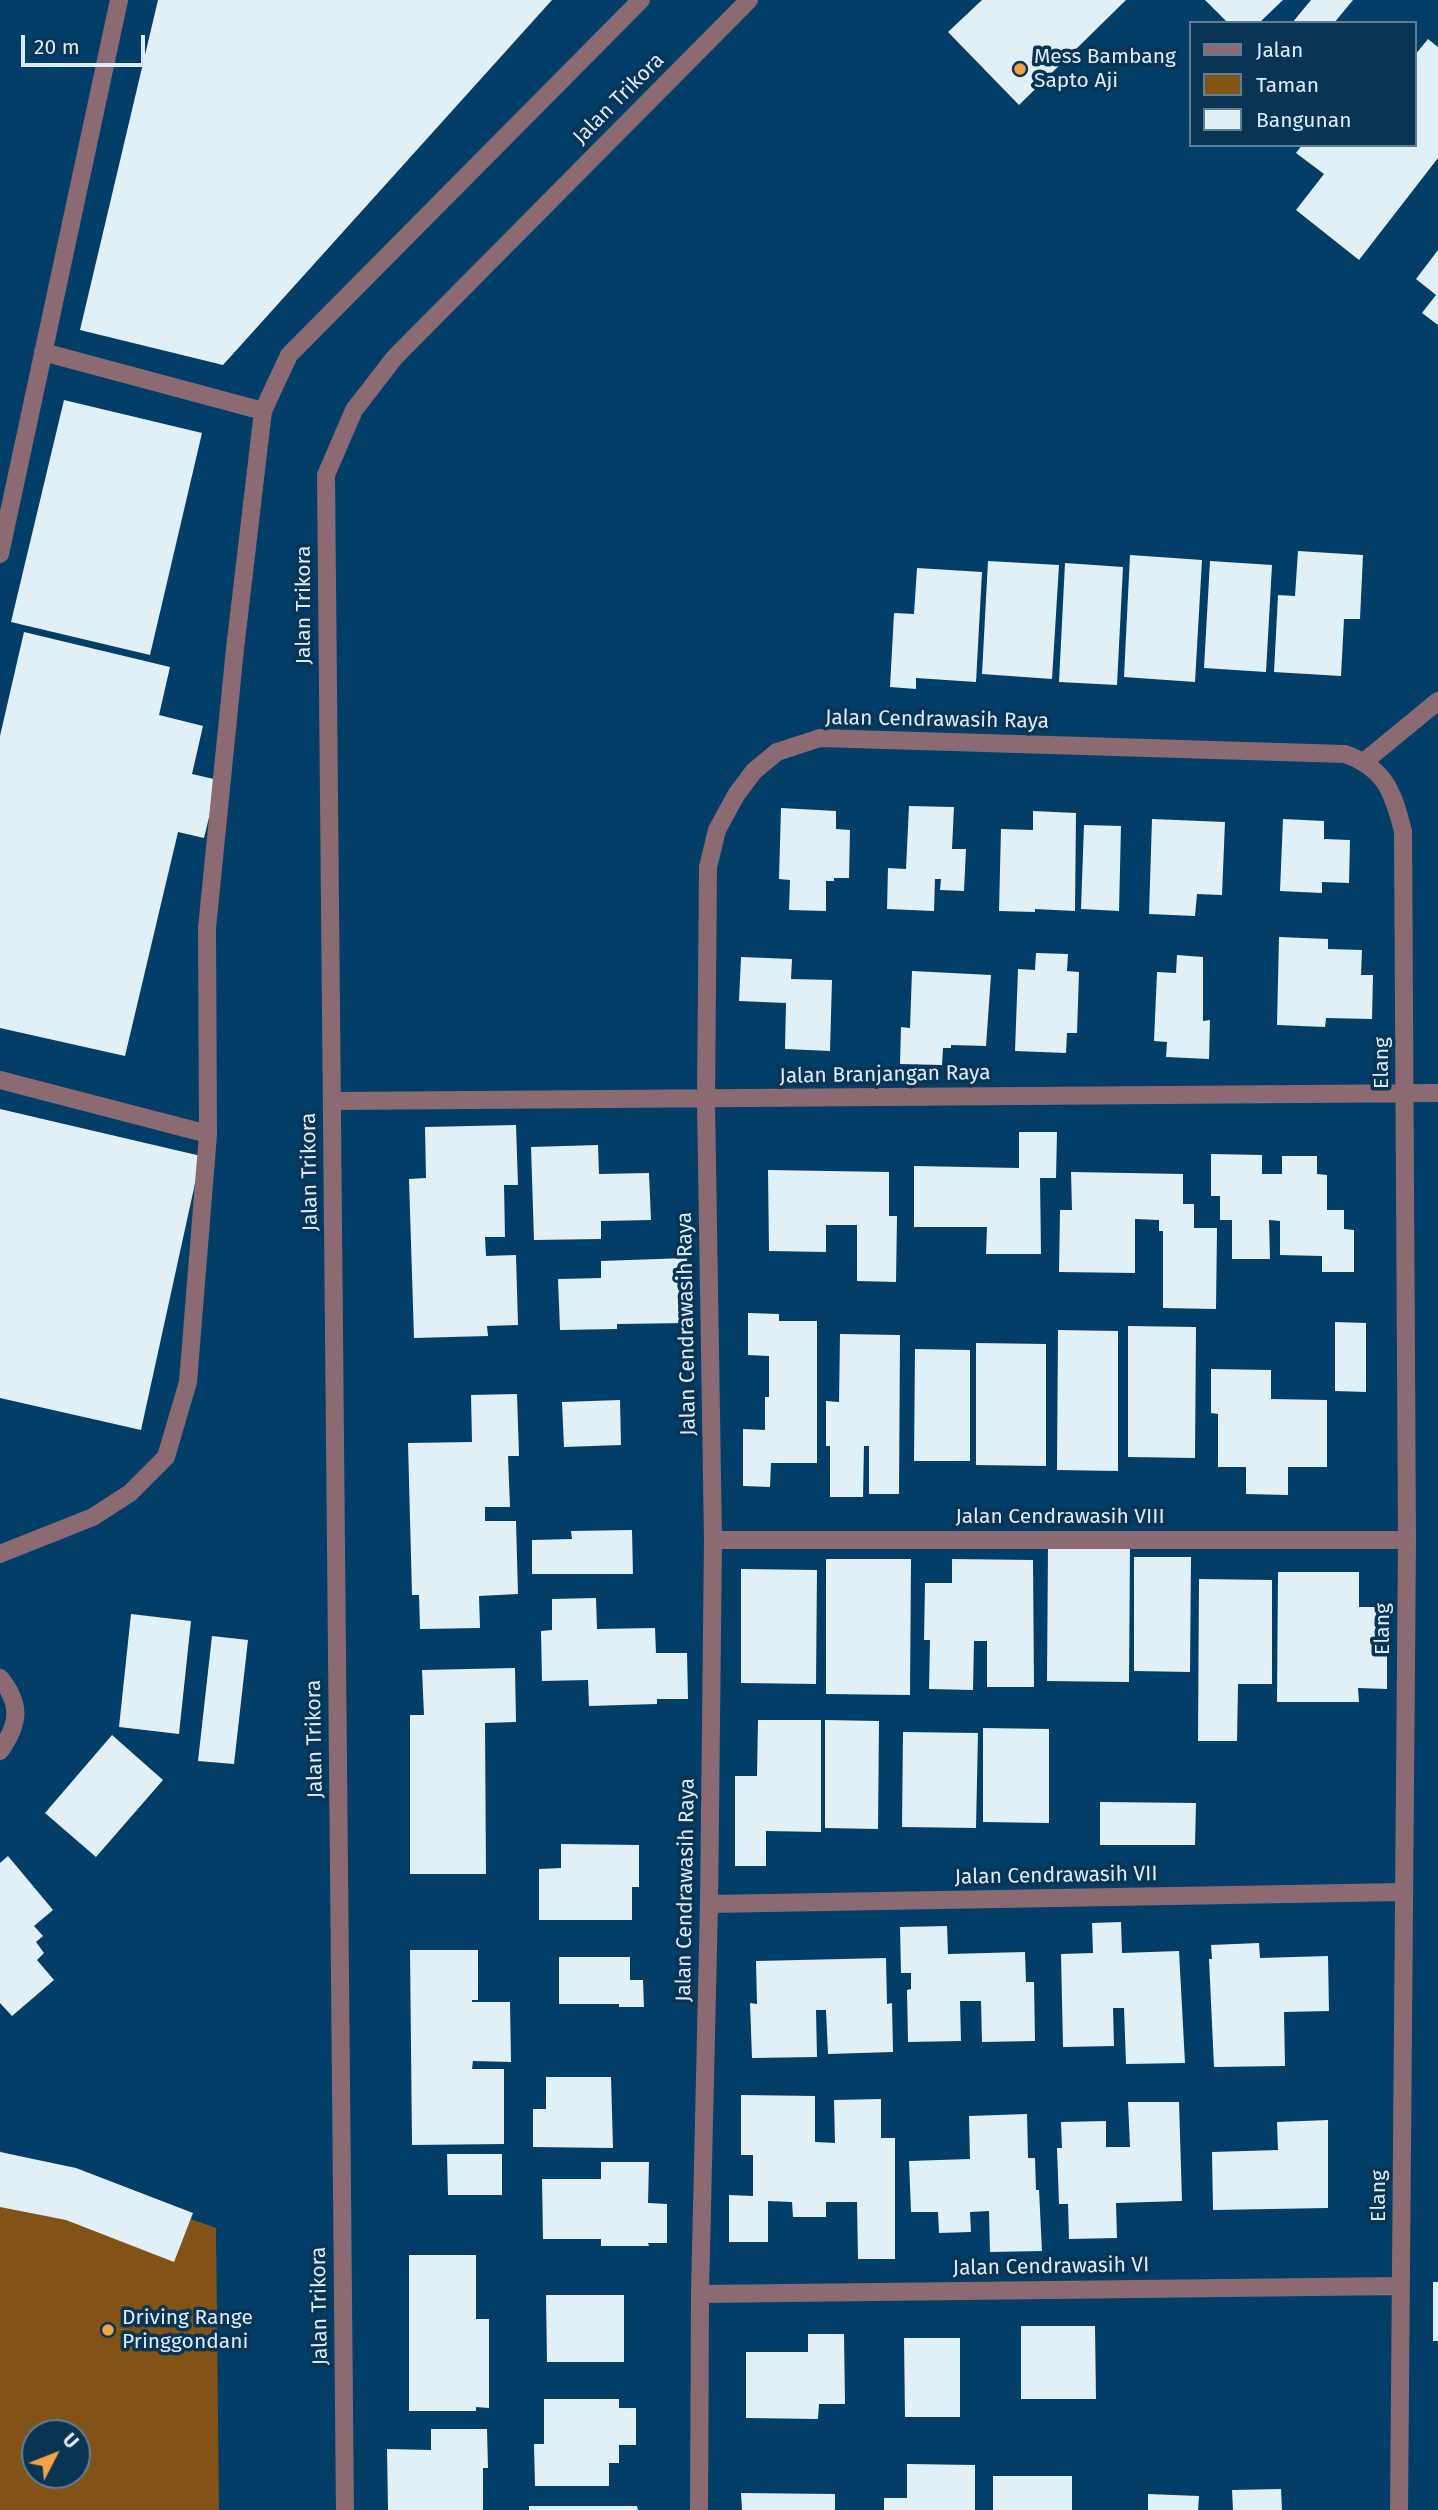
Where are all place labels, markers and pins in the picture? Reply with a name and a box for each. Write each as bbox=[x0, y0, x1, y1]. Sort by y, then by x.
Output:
place label: Mess Bambang Sapto Aji bbox=[1034, 44, 1176, 94]
marker: Mess Bambang Sapto Aji bbox=[1012, 61, 1028, 77]
place label: Driving Range Pringgondani bbox=[122, 2305, 253, 2355]
marker: Driving Range Pringgondani bbox=[100, 2322, 116, 2338]

